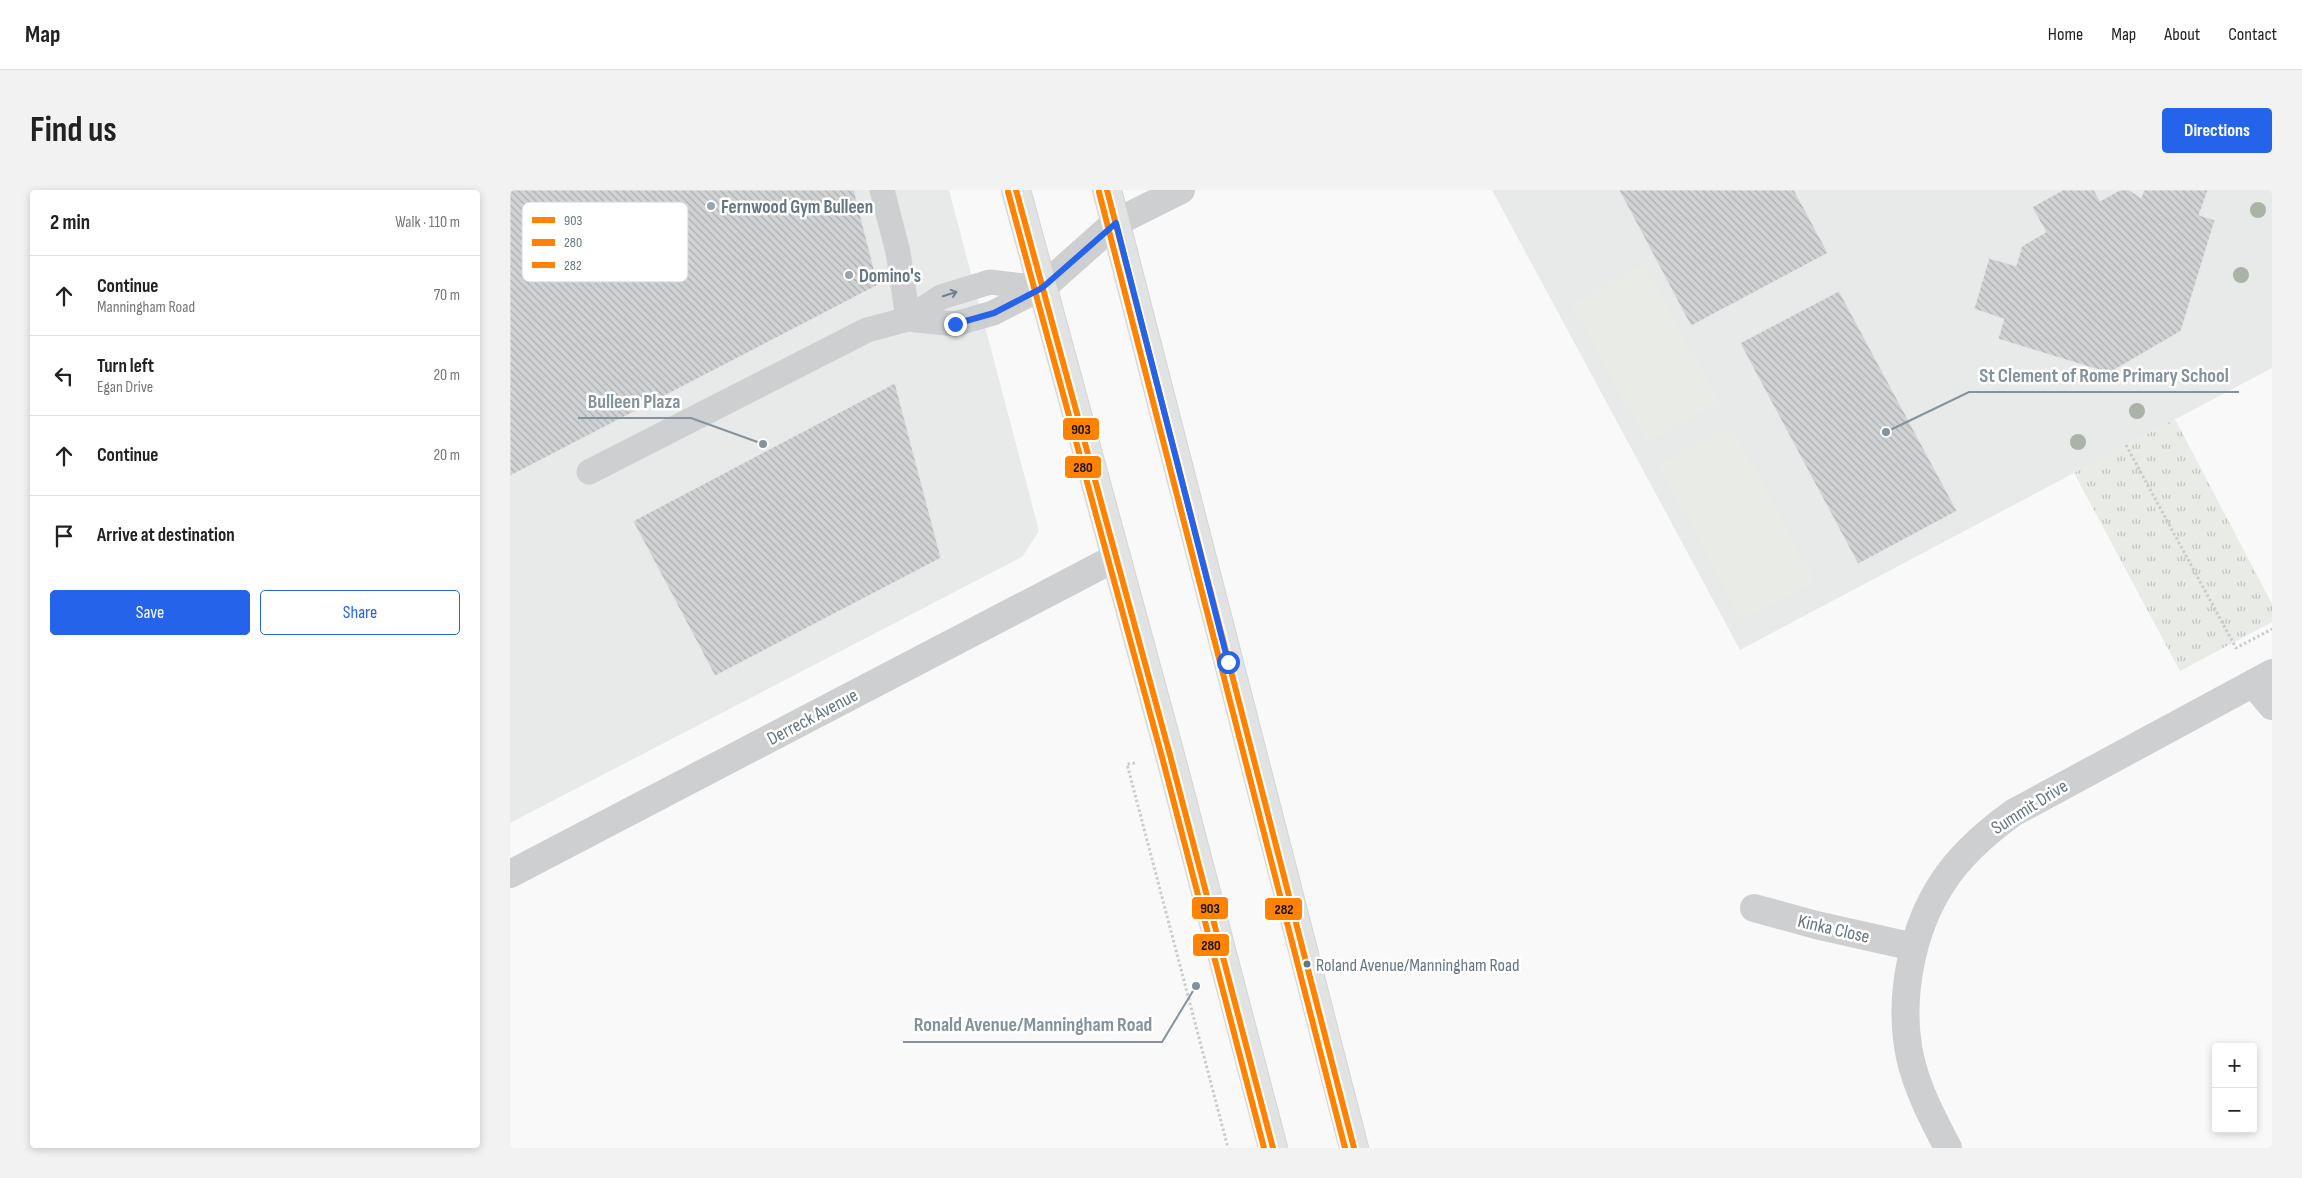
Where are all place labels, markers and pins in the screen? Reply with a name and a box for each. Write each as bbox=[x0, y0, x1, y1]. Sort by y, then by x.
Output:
place label: Fernwood Gym Bulleen bbox=[721, 196, 873, 219]
marker: Fernwood Gym Bulleen bbox=[705, 200, 717, 212]
place label: Domino's bbox=[859, 265, 921, 288]
marker: Domino's bbox=[843, 269, 855, 281]
callout: St Clement of Rome Primary School bbox=[1969, 357, 2239, 392]
callout: Bulleen Plaza bbox=[578, 383, 691, 418]
place label: Roland Avenue/Manningham Road bbox=[1316, 955, 1519, 976]
marker: Roland Avenue/Manningham Road bbox=[1302, 959, 1312, 969]
callout: Ronald Avenue/Manningham Road bbox=[903, 1007, 1162, 1042]

